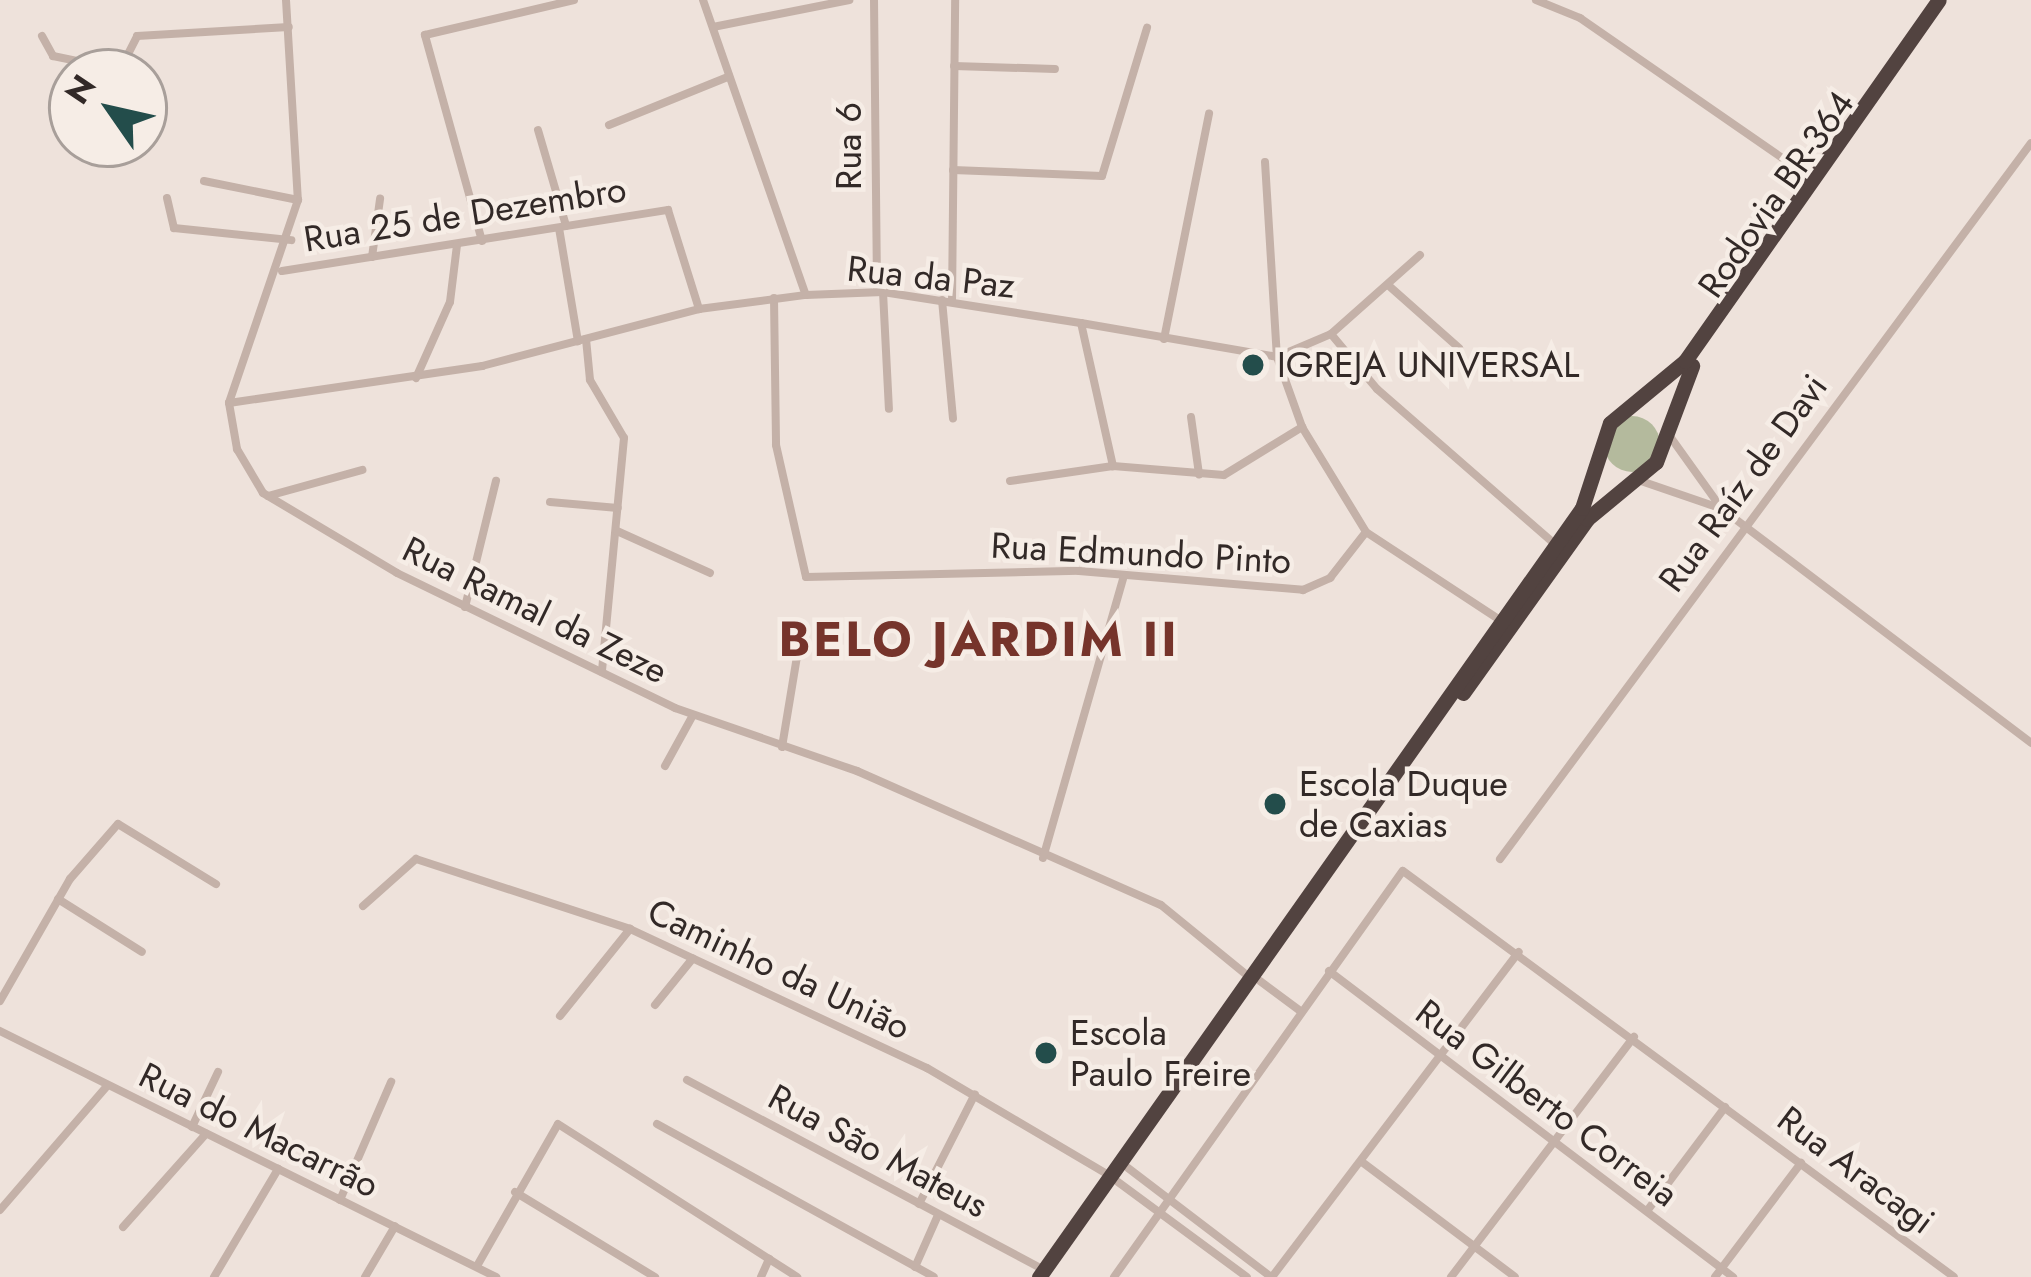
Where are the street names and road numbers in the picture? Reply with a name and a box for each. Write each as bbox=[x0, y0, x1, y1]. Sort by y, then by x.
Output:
street label: Rodovia BR-364 bbox=[1689, 83, 1863, 305]
street label: Rua 6 bbox=[827, 102, 871, 190]
street label: Rua 25 de Dezembro bbox=[301, 167, 629, 261]
street label: Rua da Paz bbox=[845, 247, 1017, 307]
street label: Rua Raíz de Davi bbox=[1650, 366, 1836, 600]
street label: Rua Edmundo Pinto bbox=[990, 524, 1292, 582]
street label: Rua Ramal da Zeze bbox=[396, 527, 674, 693]
street label: Caminho da União bbox=[641, 889, 917, 1049]
street label: Rua Gilberto Correia bbox=[1407, 990, 1687, 1216]
street label: Rua do Macarrão bbox=[132, 1053, 386, 1207]
street label: Rua São Mateus bbox=[761, 1075, 995, 1227]
street label: Rua Aracagi bbox=[1769, 1097, 1943, 1243]

